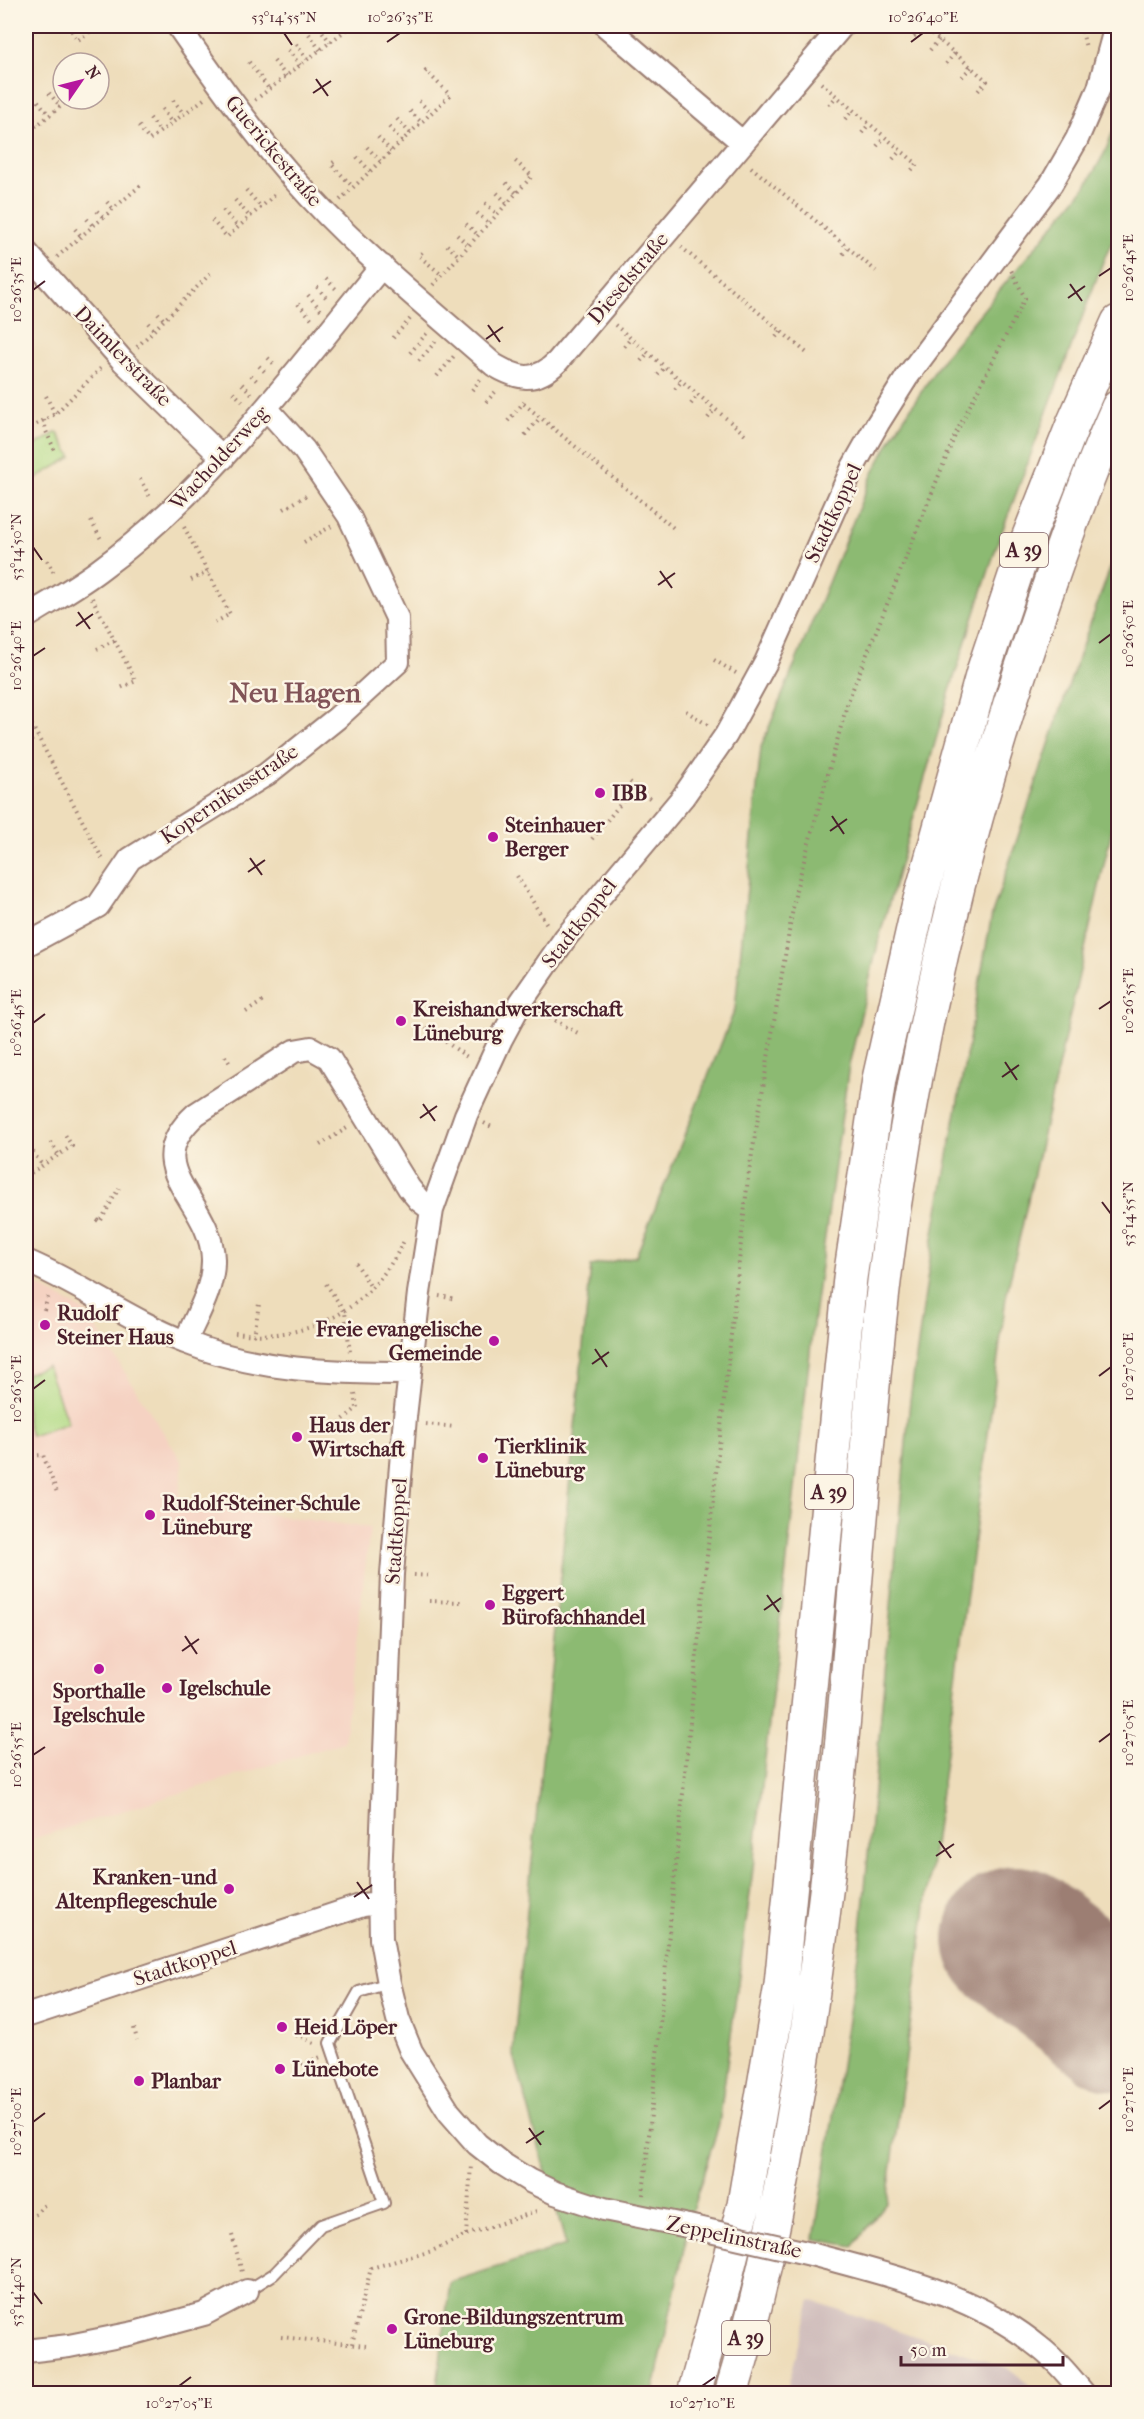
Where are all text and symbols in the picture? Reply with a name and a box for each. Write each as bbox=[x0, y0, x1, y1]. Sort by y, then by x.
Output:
text: 53°14'55"N bbox=[251, 8, 317, 26]
text: 10°26'35"E bbox=[367, 8, 433, 26]
text: 10°26'40"E bbox=[888, 8, 958, 26]
north arrow bbox=[51, 51, 111, 111]
text: N bbox=[82, 62, 105, 84]
street label: Guerickestraße bbox=[220, 90, 328, 212]
street label: Dieselstraße bbox=[583, 227, 673, 329]
text: 10°26'45"E bbox=[1119, 234, 1137, 302]
text: 10°26'35"E bbox=[7, 257, 25, 323]
street label: Daimlerstraße bbox=[69, 301, 177, 411]
street label: Wacholderweg bbox=[164, 400, 274, 516]
street label: Stadtkoppel bbox=[800, 459, 867, 567]
text: 53°14'50"N bbox=[7, 513, 25, 581]
road number: A 39 bbox=[1000, 533, 1048, 567]
text: 10°26'50"E bbox=[1119, 600, 1137, 668]
text: 10°26'40"E bbox=[7, 621, 25, 691]
district label: Neu Hagen bbox=[229, 677, 361, 709]
street label: Kopernikusstraße bbox=[156, 739, 302, 849]
place label: IBB bbox=[612, 781, 647, 805]
marker: IBB bbox=[593, 786, 607, 800]
place label: Steinhauer Berger bbox=[505, 813, 606, 861]
marker: Steinhauer Berger bbox=[486, 830, 500, 844]
street label: Stadtkoppel bbox=[537, 873, 622, 973]
text: 10°26'55"E bbox=[1119, 968, 1137, 1034]
text: 10°26'45"E bbox=[7, 989, 25, 1057]
place label: Kreishandwerkerschaft Lüneburg bbox=[413, 997, 624, 1045]
marker: Kreishandwerkerschaft Lüneburg bbox=[394, 1014, 408, 1028]
text: 53°14'55"N bbox=[1119, 1181, 1137, 1247]
place label: Rudolf Steiner Haus bbox=[57, 1301, 174, 1349]
place label: Freie evangelische Gemeinde bbox=[315, 1317, 483, 1365]
marker: Rudolf Steiner Haus bbox=[38, 1318, 52, 1332]
text: 10°27'00"E bbox=[1119, 1333, 1137, 1401]
marker: Freie evangelische Gemeinde bbox=[487, 1334, 501, 1348]
text: 10°26'50"E bbox=[7, 1355, 25, 1423]
place label: Haus der Wirtschaft bbox=[308, 1413, 406, 1461]
marker: Haus der Wirtschaft bbox=[290, 1430, 304, 1444]
place label: Tierklinik Lüneburg bbox=[494, 1434, 587, 1482]
marker: Tierklinik Lüneburg bbox=[476, 1451, 490, 1465]
road number: A 39 bbox=[805, 1475, 853, 1509]
street label: Stadtkoppel bbox=[380, 1477, 412, 1585]
place label: Rudolf-Steiner-Schule Lüneburg bbox=[162, 1491, 361, 1539]
marker: Rudolf-Steiner-Schule Lüneburg bbox=[143, 1508, 157, 1522]
place label: Eggert Bürofachhandel bbox=[502, 1581, 646, 1629]
marker: Eggert Bürofachhandel bbox=[483, 1598, 497, 1612]
marker: Sporthalle Igelschule bbox=[92, 1662, 106, 1676]
place label: Igelschule bbox=[179, 1676, 271, 1700]
place label: Sporthalle Igelschule bbox=[53, 1679, 146, 1727]
marker: Igelschule bbox=[160, 1681, 174, 1695]
text: 10°27'05"E bbox=[1119, 1700, 1137, 1766]
text: 10°26'55"E bbox=[7, 1722, 25, 1788]
place label: Kranken- und Altenpflegeschule bbox=[54, 1865, 218, 1913]
marker: Kranken- und Altenpflegeschule bbox=[222, 1882, 236, 1896]
street label: Stadtkoppel bbox=[130, 1935, 240, 1991]
place label: Heid Löper bbox=[294, 2015, 398, 2039]
marker: Heid Löper bbox=[275, 2020, 289, 2034]
place label: Lünebote bbox=[292, 2057, 379, 2081]
marker: Lünebote bbox=[273, 2062, 287, 2076]
text: 10°27'10"E bbox=[1119, 2067, 1137, 2133]
place label: Planbar bbox=[151, 2069, 222, 2093]
marker: Planbar bbox=[132, 2074, 146, 2088]
text: 10°27'00"E bbox=[7, 2088, 25, 2156]
street label: Zeppelinstraße bbox=[664, 2211, 804, 2263]
text: 53°14'40"N bbox=[7, 2256, 25, 2327]
place label: Grone-Bildungszentrum Lüneburg bbox=[404, 2305, 624, 2353]
road number: A 39 bbox=[722, 2321, 770, 2355]
marker: Grone-Bildungszentrum Lüneburg bbox=[385, 2322, 399, 2336]
scale bar bbox=[901, 2329, 1063, 2367]
text: 50 m bbox=[910, 2340, 947, 2361]
text: 10°27'05"E bbox=[146, 2394, 212, 2412]
text: 10°27'10"E bbox=[669, 2394, 735, 2412]

